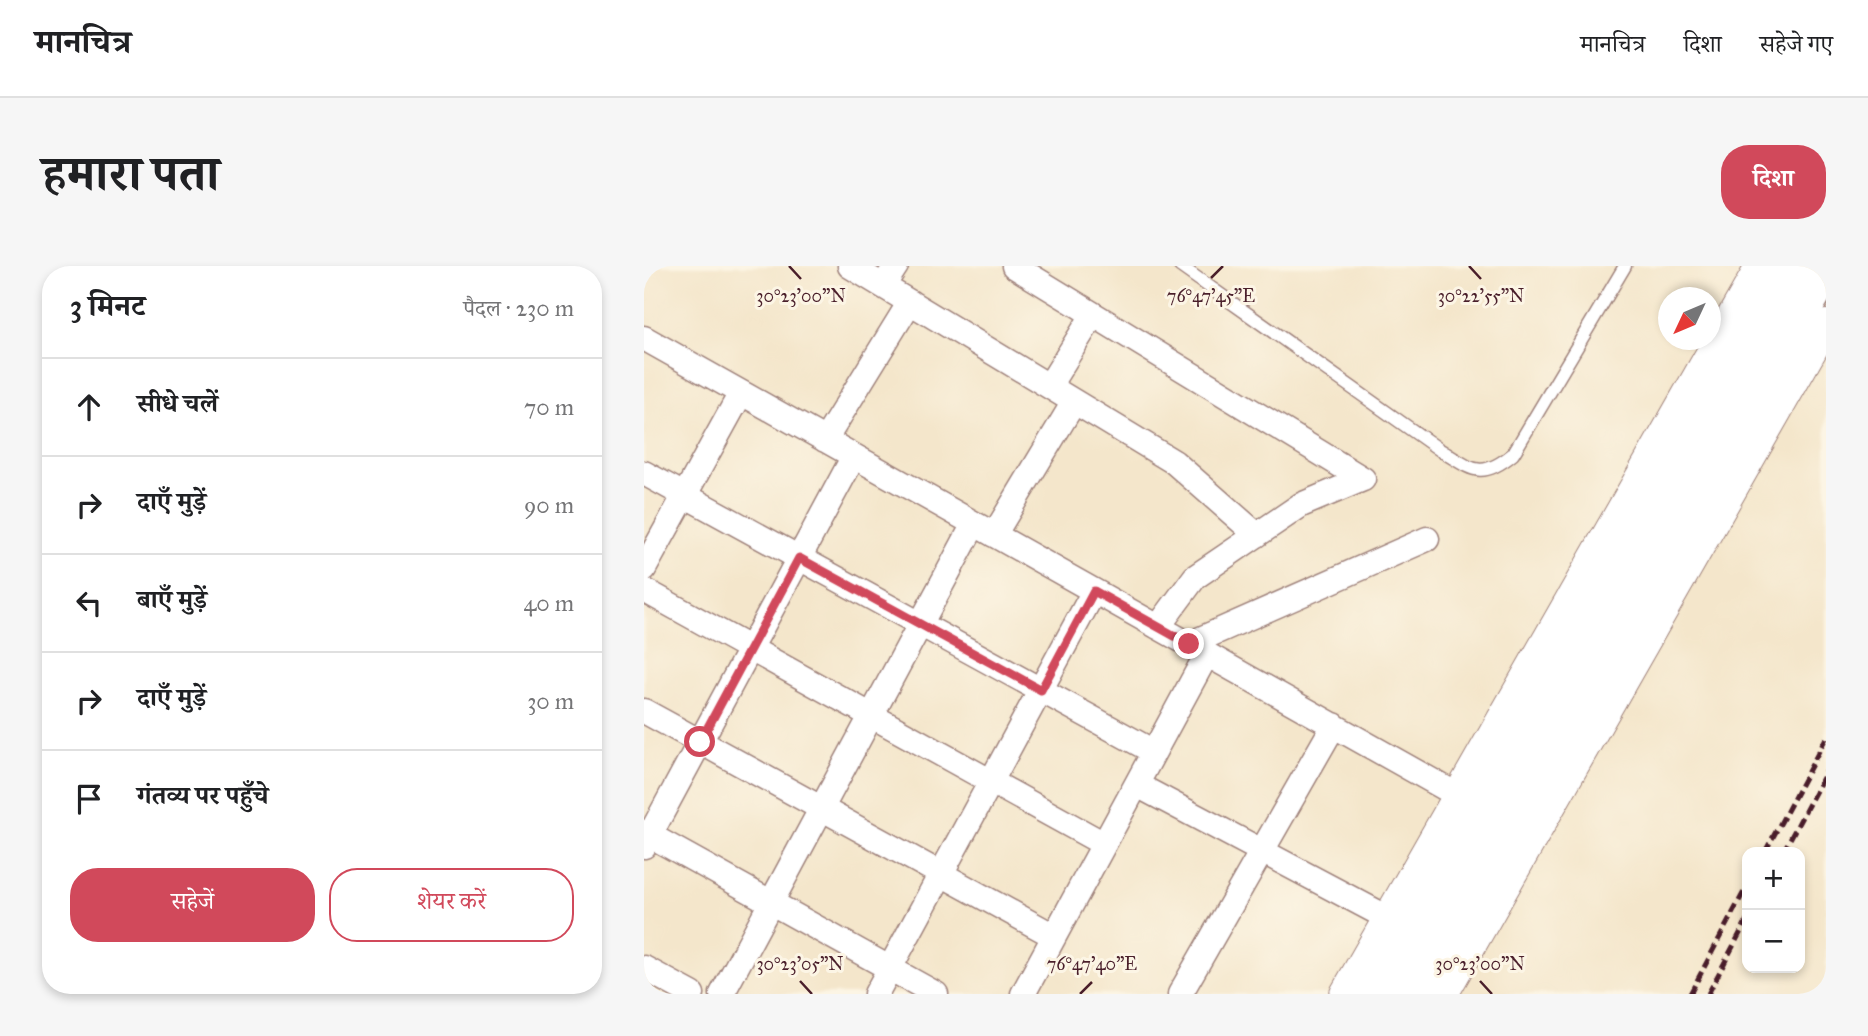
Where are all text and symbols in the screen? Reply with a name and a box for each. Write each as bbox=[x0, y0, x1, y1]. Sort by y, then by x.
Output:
text: मानचित्र bbox=[35, 22, 131, 62]
text: मानचित्र bbox=[1580, 29, 1645, 59]
text: दिशा bbox=[1683, 29, 1722, 59]
text: सहेजे गए bbox=[1760, 29, 1833, 59]
text: हमारा पता bbox=[42, 144, 219, 203]
button: दिशा bbox=[1721, 145, 1826, 219]
text: 30°23'00"N bbox=[756, 285, 846, 307]
text: 76°47'45"E bbox=[1167, 285, 1255, 307]
text: 30°22'55"N bbox=[1438, 285, 1524, 307]
north arrow bbox=[1658, 287, 1721, 350]
text: 3 मिनट bbox=[70, 288, 145, 324]
text: पैदल · 230 m bbox=[463, 294, 574, 322]
text: सीधे चलें bbox=[137, 387, 218, 419]
icon: ahead bbox=[70, 388, 108, 426]
text: 70 m bbox=[524, 393, 574, 421]
text: दाएँ मुड़ें bbox=[137, 485, 206, 517]
icon: right bbox=[70, 486, 108, 524]
text: 90 m bbox=[524, 491, 574, 519]
text: बाएँ मुड़ें bbox=[137, 583, 207, 615]
icon: left bbox=[70, 584, 108, 622]
text: 40 m bbox=[524, 589, 574, 617]
route end bbox=[1173, 628, 1204, 659]
text: दाएँ मुड़ें bbox=[137, 681, 206, 713]
icon: right bbox=[70, 682, 108, 720]
text: 30 m bbox=[527, 687, 574, 715]
route start bbox=[684, 726, 715, 757]
text: गंतव्य पर पहुँचे bbox=[137, 779, 268, 811]
icon: arrive bbox=[70, 780, 108, 818]
map controls bbox=[1742, 847, 1805, 973]
button: + bbox=[1742, 847, 1805, 910]
button: सहेजें bbox=[70, 868, 315, 942]
button: शेयर करें bbox=[329, 868, 574, 942]
button: − bbox=[1742, 910, 1805, 973]
text: 30°23'05"N bbox=[756, 953, 844, 975]
text: 76°47'40"E bbox=[1047, 953, 1137, 975]
text: 30°23'00"N bbox=[1435, 953, 1525, 975]

